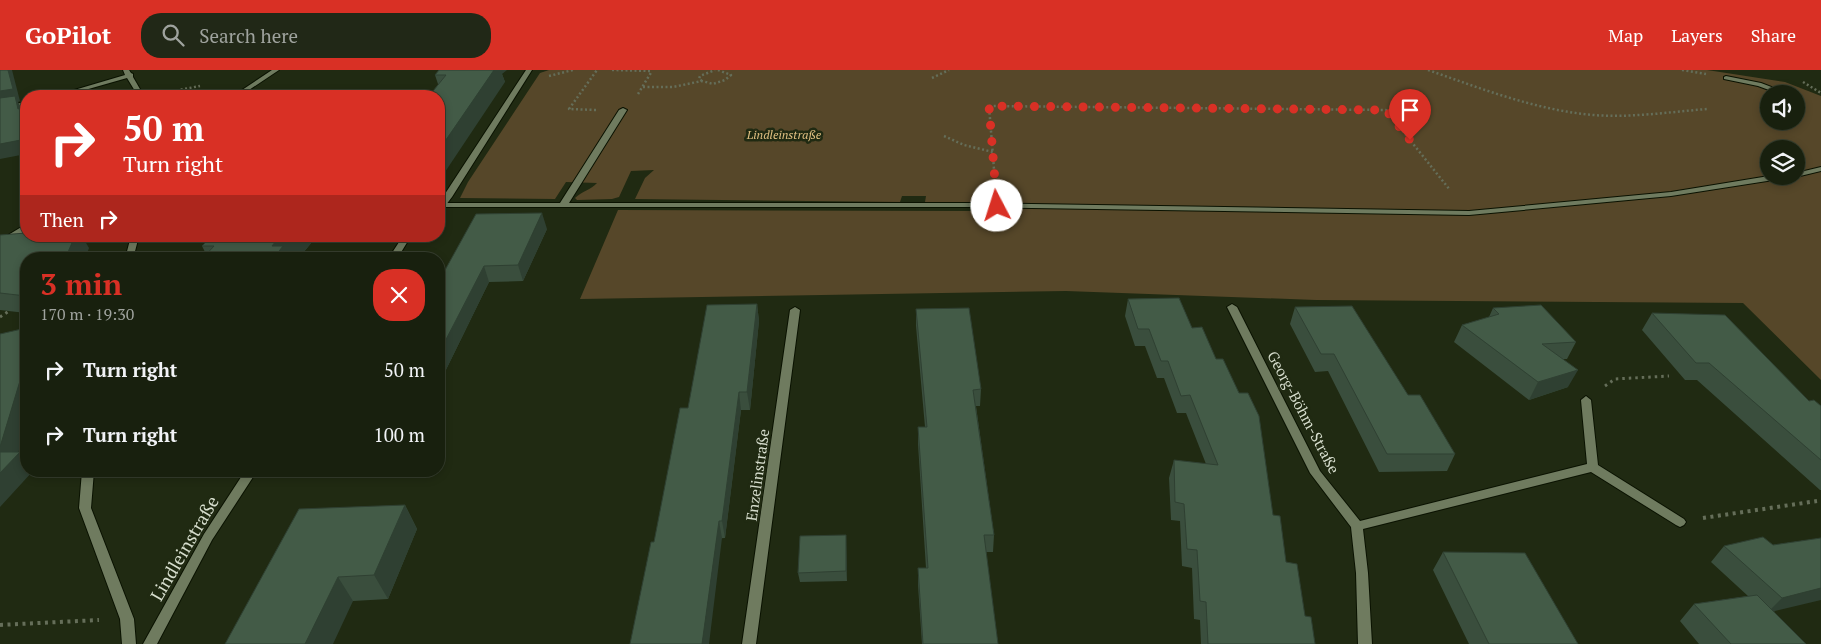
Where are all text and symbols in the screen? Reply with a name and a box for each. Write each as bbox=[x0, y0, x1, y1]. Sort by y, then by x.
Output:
search box bbox=[141, 13, 491, 58]
text: GoPilot bbox=[25, 19, 111, 51]
icon: search bbox=[159, 21, 187, 49]
text: Search here bbox=[199, 23, 298, 48]
text: Map bbox=[1608, 23, 1643, 47]
text: Layers bbox=[1671, 23, 1723, 47]
text: Share bbox=[1751, 23, 1796, 47]
map controls bbox=[1760, 85, 1805, 185]
button: sound bbox=[1760, 85, 1805, 130]
pin bbox=[1389, 89, 1431, 140]
icon: arrive bbox=[1396, 96, 1424, 124]
text: 50 m bbox=[123, 105, 204, 151]
icon: right bbox=[40, 110, 105, 175]
park label: Lindleinstraße bbox=[746, 127, 822, 142]
button: layers bbox=[1760, 140, 1805, 185]
text: Turn right bbox=[123, 149, 223, 178]
position arrow bbox=[970, 179, 1022, 231]
icon: right bbox=[94, 205, 122, 233]
text: Then bbox=[40, 207, 84, 232]
text: 3 min bbox=[40, 264, 122, 304]
button: close bbox=[373, 269, 425, 321]
text: 170 m · 19:30 bbox=[40, 303, 134, 325]
street label: Georg-Böhm-Straße bbox=[1263, 347, 1345, 477]
icon: right bbox=[40, 356, 68, 384]
text: Turn right bbox=[83, 357, 177, 382]
text: 50 m bbox=[384, 357, 425, 382]
icon: right bbox=[40, 421, 68, 449]
text: Turn right bbox=[83, 422, 177, 447]
text: 100 m bbox=[374, 422, 425, 447]
street label: Enzelinstraße bbox=[741, 428, 773, 522]
street label: Lindleinstraße bbox=[144, 491, 224, 605]

